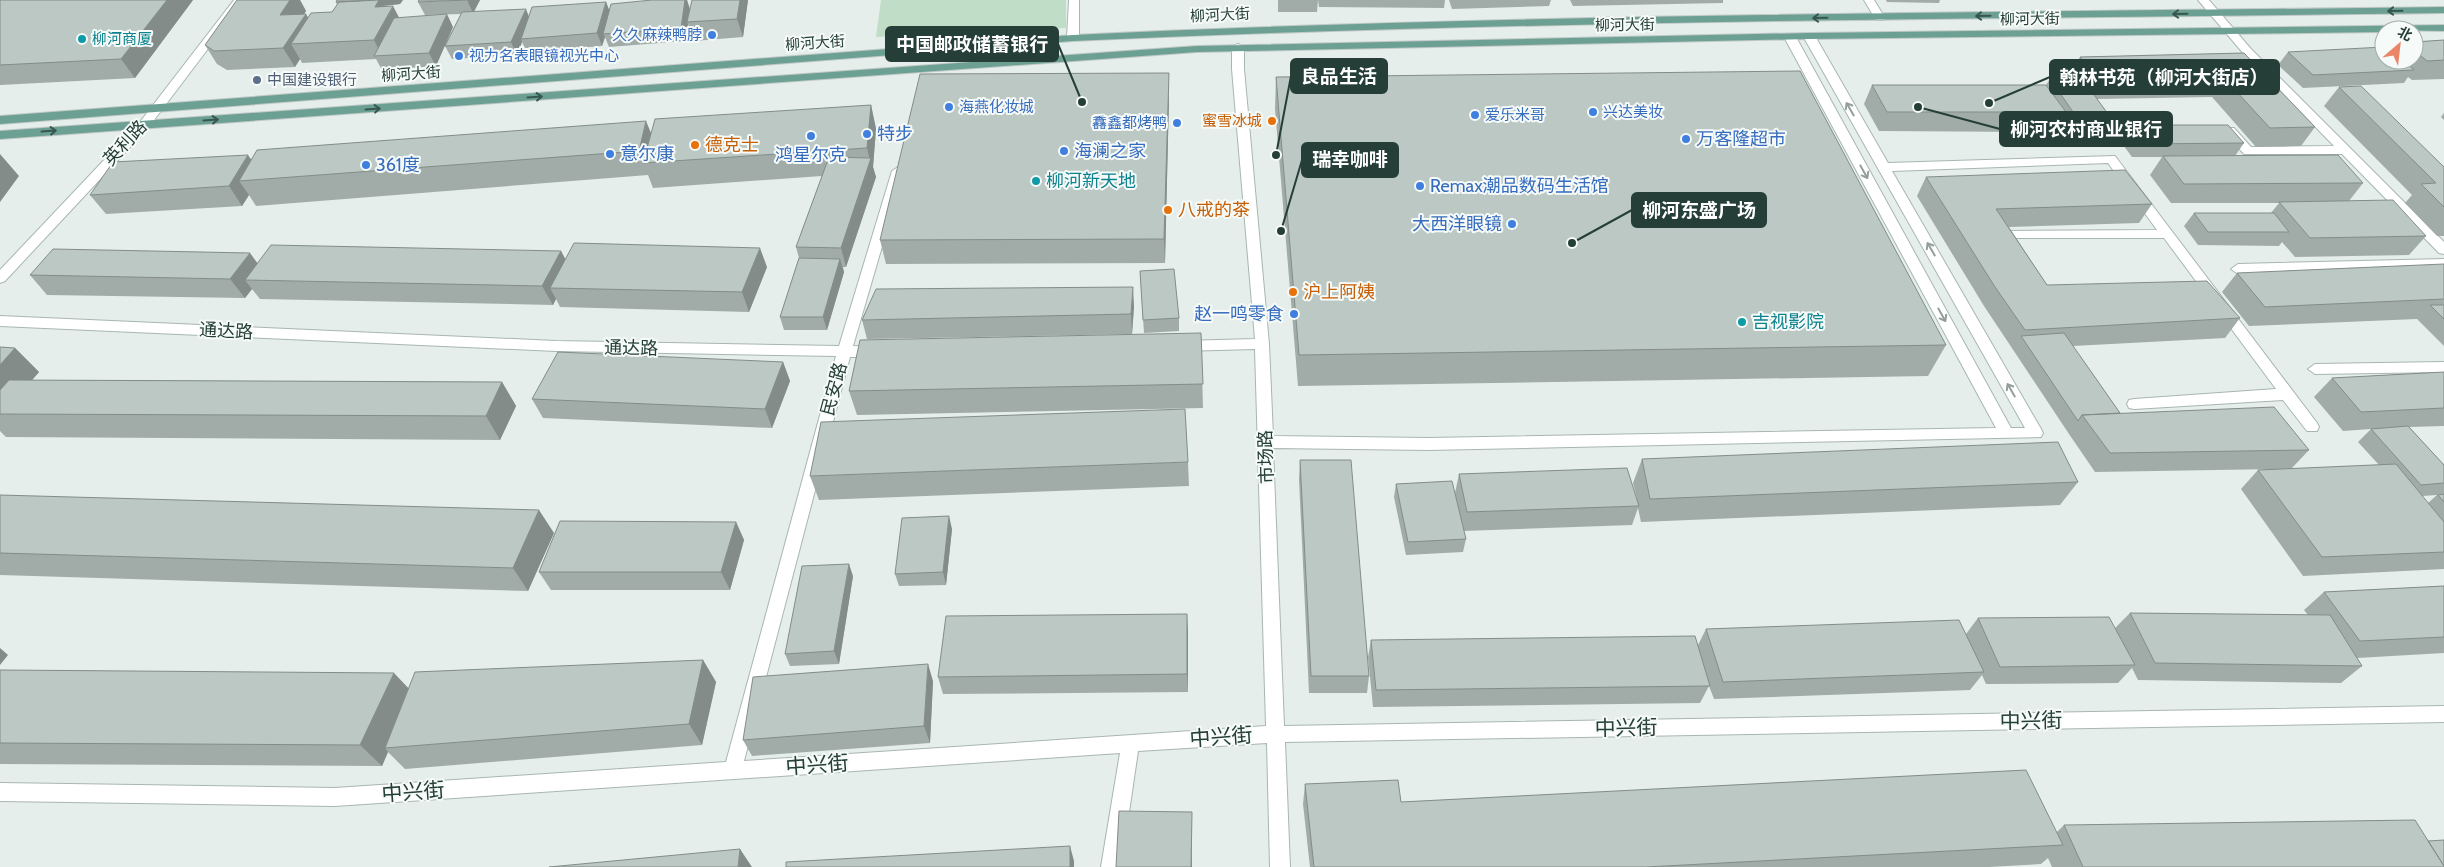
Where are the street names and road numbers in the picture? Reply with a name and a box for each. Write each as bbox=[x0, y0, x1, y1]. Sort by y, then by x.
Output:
street label: 柳河大街 bbox=[1190, 4, 1250, 26]
street label: 柳河大街 bbox=[2000, 9, 2060, 29]
street label: 柳河大街 bbox=[1595, 15, 1655, 35]
street label: 柳河大街 bbox=[784, 32, 846, 54]
street label: 柳河大街 bbox=[380, 63, 442, 85]
street label: 英利路 bbox=[99, 116, 151, 170]
street label: 通达路 bbox=[198, 319, 254, 343]
street label: 通达路 bbox=[604, 337, 658, 359]
street label: 民安路 bbox=[816, 360, 852, 418]
street label: 市场路 bbox=[1254, 430, 1278, 484]
street label: 中兴街 bbox=[1999, 707, 2063, 734]
street label: 中兴街 bbox=[1594, 714, 1658, 741]
street label: 中兴街 bbox=[1189, 722, 1253, 751]
street label: 中兴街 bbox=[785, 750, 849, 779]
street label: 中兴街 bbox=[381, 777, 445, 806]

